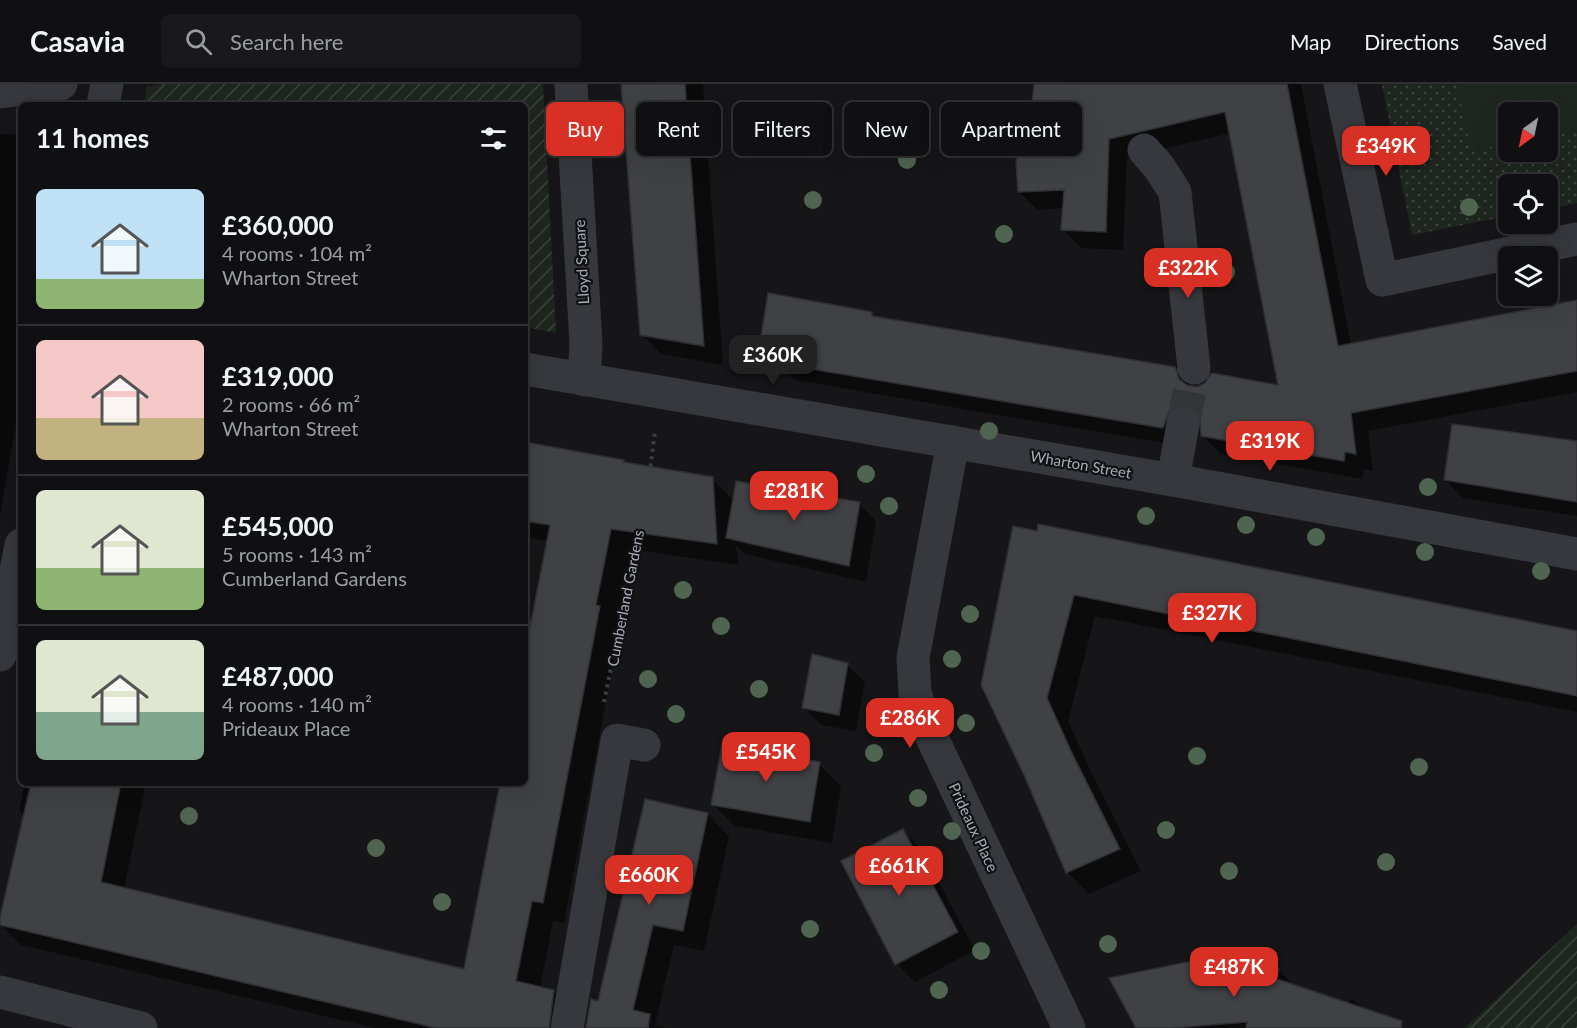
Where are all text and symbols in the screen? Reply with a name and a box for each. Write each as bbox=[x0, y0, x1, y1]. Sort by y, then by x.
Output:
search box bbox=[161, 14, 581, 68]
text: Casavia bbox=[30, 24, 125, 58]
icon: search bbox=[182, 25, 215, 58]
text: Search here bbox=[230, 28, 344, 55]
text: Map bbox=[1290, 29, 1331, 54]
text: Directions bbox=[1364, 29, 1459, 54]
text: Saved bbox=[1492, 29, 1547, 54]
chip: Buy bbox=[546, 102, 624, 156]
chip: Rent bbox=[636, 102, 721, 156]
chip: Filters bbox=[733, 102, 832, 156]
chip: New bbox=[844, 102, 929, 156]
chip: Apartment bbox=[941, 102, 1082, 156]
north arrow bbox=[1498, 102, 1558, 162]
map controls bbox=[1498, 102, 1558, 306]
text: 11 homes bbox=[36, 122, 149, 154]
icon: filters bbox=[477, 122, 510, 155]
pin: £349K bbox=[1344, 126, 1428, 177]
text: £349K bbox=[1356, 133, 1416, 157]
button: locate bbox=[1498, 174, 1558, 234]
text: £360,000 bbox=[222, 209, 334, 241]
icon: home bbox=[84, 213, 156, 285]
street label: Lloyd Square bbox=[570, 219, 592, 305]
text: 4 rooms · 104 m² bbox=[222, 241, 372, 265]
button: layers bbox=[1498, 246, 1558, 306]
pin: £322K bbox=[1146, 248, 1230, 299]
text: £322K bbox=[1158, 255, 1218, 279]
text: Wharton Street bbox=[222, 265, 358, 289]
pin: £360K bbox=[731, 335, 815, 386]
text: £360K bbox=[743, 342, 803, 366]
text: £319,000 bbox=[222, 360, 334, 392]
icon: home bbox=[84, 364, 156, 436]
text: 2 rooms · 66 m² bbox=[222, 392, 360, 416]
text: Wharton Street bbox=[222, 416, 358, 440]
pin: £319K bbox=[1228, 421, 1312, 472]
text: £319K bbox=[1240, 428, 1300, 452]
street label: Wharton Street bbox=[1029, 446, 1134, 482]
pin: £281K bbox=[752, 471, 836, 522]
text: £281K bbox=[764, 478, 824, 502]
text: £545,000 bbox=[222, 510, 334, 542]
icon: home bbox=[84, 514, 156, 586]
street label: Cumberland Gardens bbox=[603, 528, 647, 668]
text: 5 rooms · 143 m² bbox=[222, 542, 372, 566]
text: Cumberland Gardens bbox=[222, 566, 407, 590]
pin: £327K bbox=[1170, 593, 1254, 644]
text: £327K bbox=[1182, 600, 1242, 624]
text: £487,000 bbox=[222, 660, 334, 692]
icon: home bbox=[84, 664, 156, 736]
text: 4 rooms · 140 m² bbox=[222, 692, 372, 716]
pin: £286K bbox=[868, 698, 952, 749]
text: £286K bbox=[880, 705, 940, 729]
text: Prideaux Place bbox=[222, 716, 350, 740]
pin: £545K bbox=[724, 732, 808, 783]
text: £545K bbox=[736, 739, 796, 763]
street label: Prideaux Place bbox=[945, 780, 1003, 875]
pin: £661K bbox=[857, 846, 941, 897]
text: £661K bbox=[869, 853, 929, 877]
pin: £660K bbox=[607, 855, 691, 906]
text: £660K bbox=[619, 862, 679, 886]
pin: £487K bbox=[1192, 947, 1276, 998]
text: £487K bbox=[1204, 954, 1264, 978]

